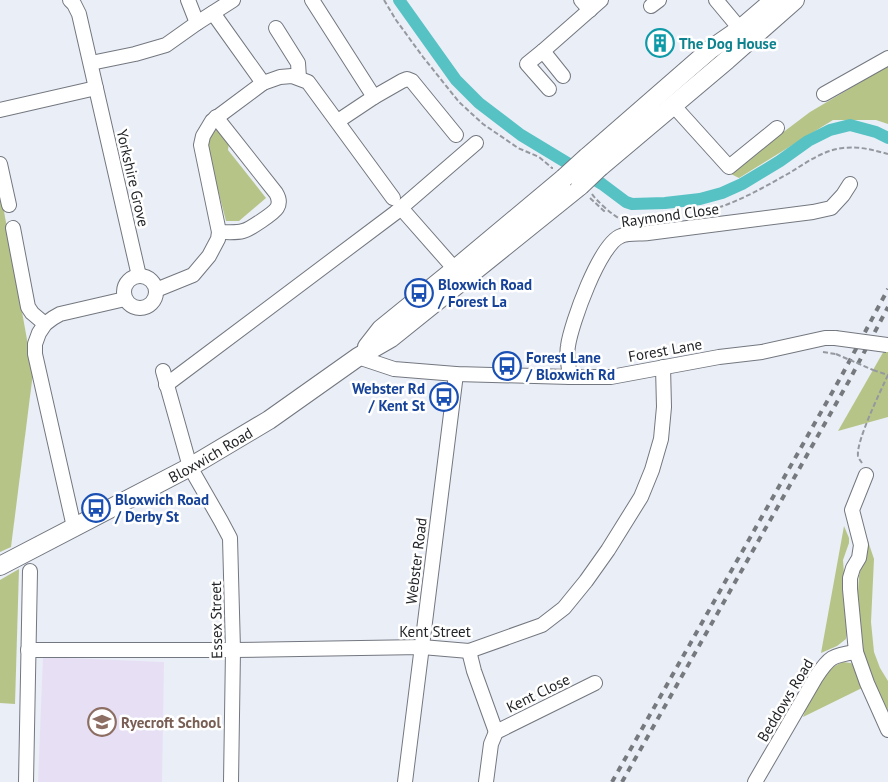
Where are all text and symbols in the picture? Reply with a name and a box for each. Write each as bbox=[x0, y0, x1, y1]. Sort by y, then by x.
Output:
building icon: The Dog House bbox=[645, 28, 675, 58]
place label: The Dog House bbox=[679, 34, 777, 53]
street label: Yorkshire Grove bbox=[113, 127, 153, 229]
street label: Raymond Close bbox=[620, 199, 720, 231]
place label: Bloxwich Road / Forest La bbox=[437, 275, 532, 311]
bus stop icon: Bloxwich Road / Forest La bbox=[404, 278, 434, 308]
street label: Forest Lane bbox=[627, 334, 703, 366]
place label: Forest Lane / Bloxwich Rd bbox=[525, 348, 615, 384]
bus stop icon: Forest Lane / Bloxwich Rd bbox=[492, 351, 522, 381]
place label: Webster Rd / Kent St bbox=[352, 379, 426, 415]
bus stop icon: Webster Rd / Kent St bbox=[429, 382, 459, 412]
street label: Bloxwich Road bbox=[165, 423, 256, 486]
place label: Bloxwich Road / Derby St bbox=[114, 490, 209, 526]
bus stop icon: Bloxwich Road / Derby St bbox=[81, 493, 111, 523]
street label: Webster Road bbox=[401, 517, 431, 605]
street label: Essex Street bbox=[206, 581, 226, 659]
street label: Kent Street bbox=[399, 622, 471, 641]
street label: Beddows Road bbox=[753, 655, 817, 745]
street label: Kent Close bbox=[503, 669, 573, 717]
school or university icon: Ryecroft School bbox=[87, 707, 117, 737]
place label: Ryecroft School bbox=[121, 713, 221, 732]

